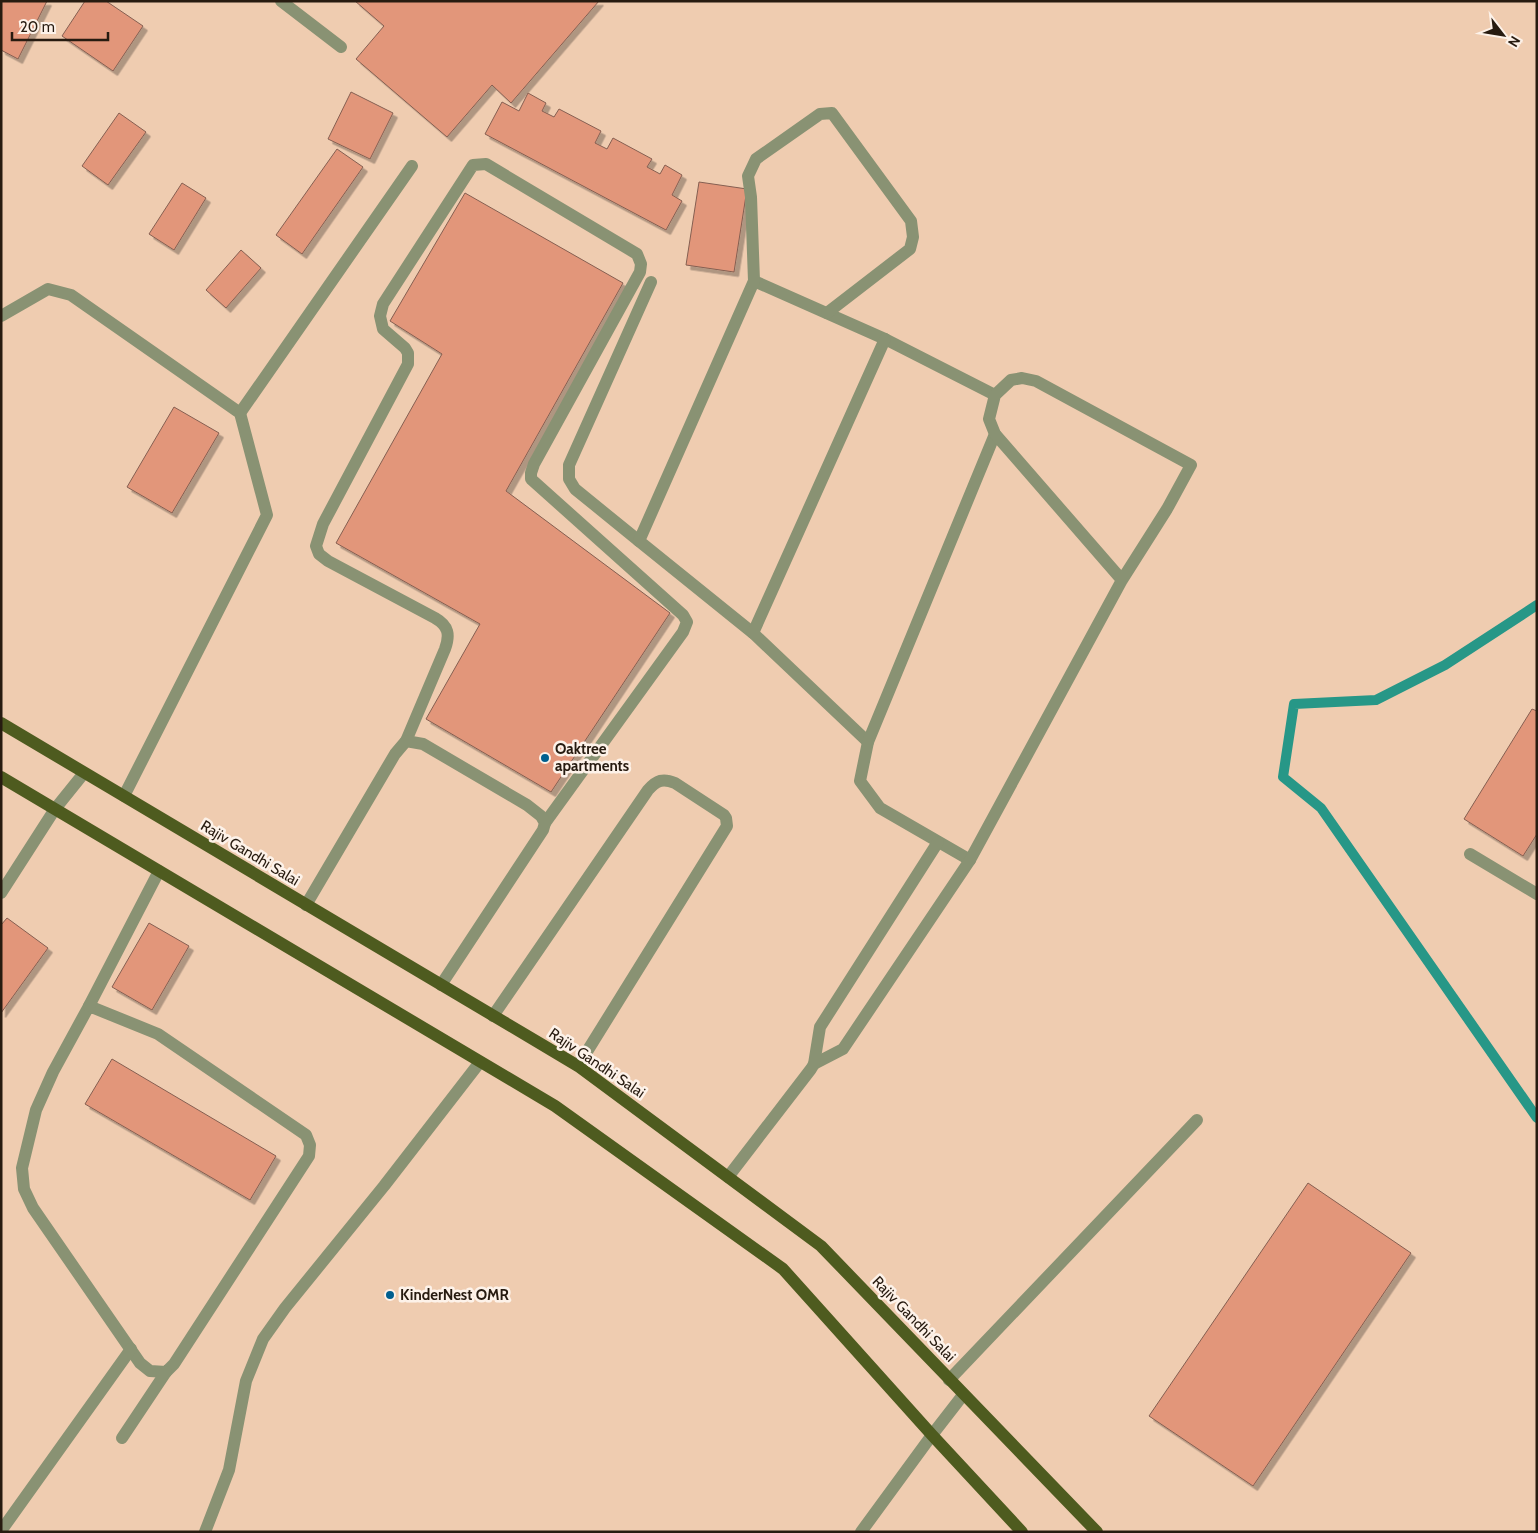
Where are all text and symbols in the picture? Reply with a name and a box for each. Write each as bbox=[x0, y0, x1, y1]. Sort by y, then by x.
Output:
scale bar bbox=[12, 10, 109, 42]
north arrow bbox=[1478, 10, 1528, 60]
text: 20 m bbox=[20, 18, 55, 36]
text: N bbox=[1504, 33, 1524, 51]
place label: Oaktree apartments bbox=[555, 740, 629, 775]
marker: Oaktree apartments bbox=[539, 752, 551, 764]
street label: Rajiv Gandhi Salai bbox=[197, 816, 303, 890]
street label: Rajiv Gandhi Salai bbox=[546, 1024, 648, 1102]
street label: Rajiv Gandhi Salai bbox=[869, 1273, 959, 1365]
place label: KinderNest OMR bbox=[400, 1286, 509, 1304]
marker: KinderNest OMR bbox=[384, 1289, 396, 1301]

